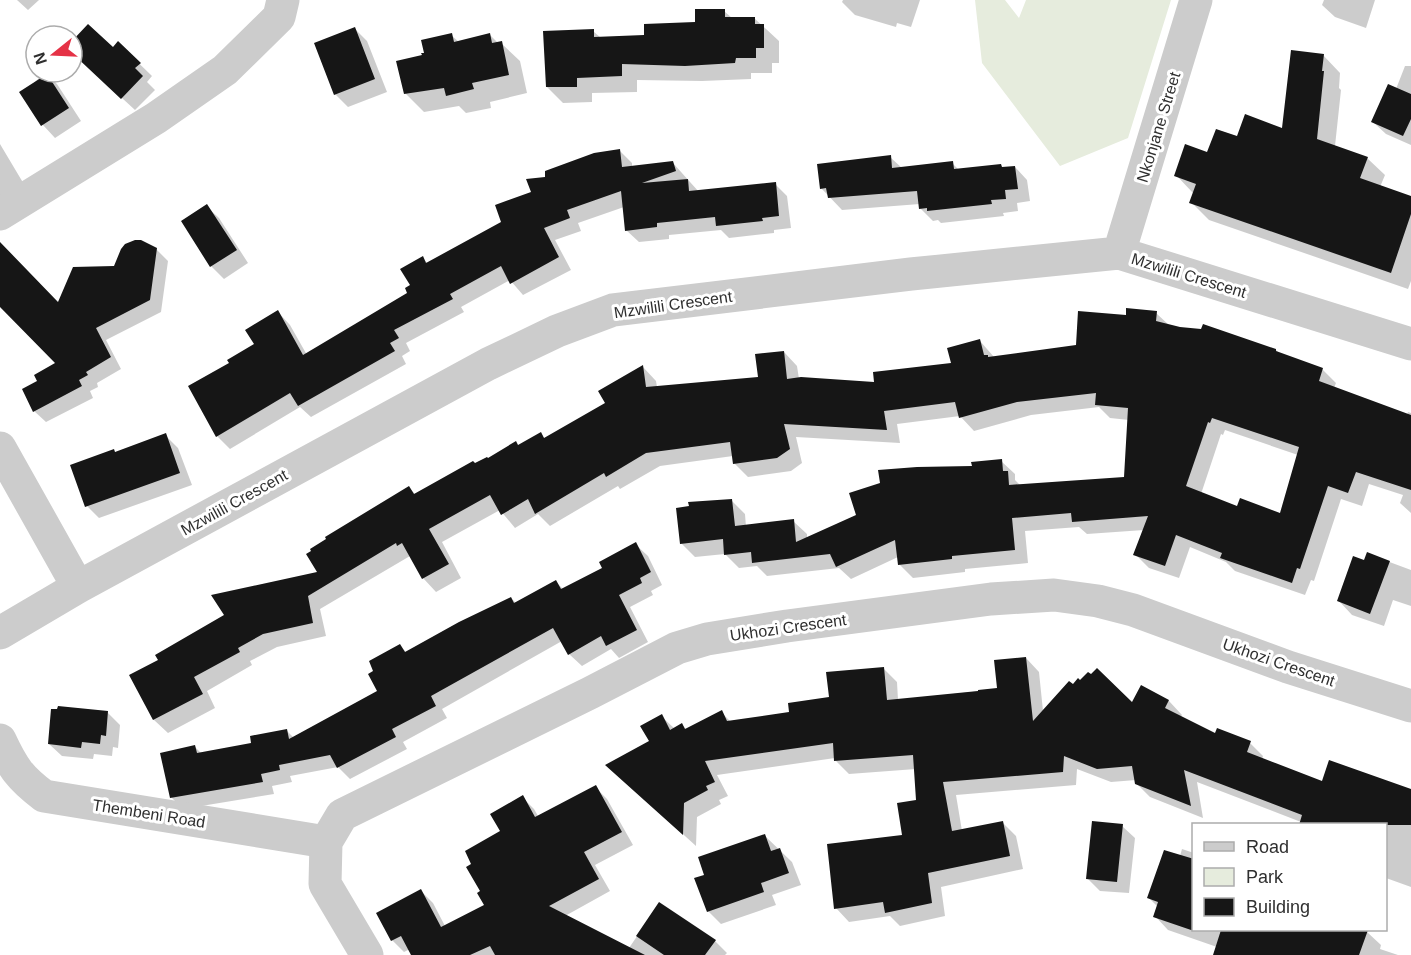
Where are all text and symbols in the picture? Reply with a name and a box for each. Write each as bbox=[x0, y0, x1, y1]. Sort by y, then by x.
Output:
north arrow bbox=[24, 24, 84, 84]
text: N bbox=[30, 50, 50, 67]
street label: Nkonjane Street bbox=[1134, 69, 1184, 184]
street label: Mzwilili Crescent bbox=[1129, 250, 1249, 301]
street label: Mzwilili Crescent bbox=[613, 288, 734, 321]
street label: Mzwilili Crescent bbox=[178, 466, 291, 539]
street label: Ukhozi Crescent bbox=[729, 611, 848, 644]
street label: Ukhozi Crescent bbox=[1221, 635, 1338, 690]
street label: Thembeni Road bbox=[91, 796, 206, 831]
legend bbox=[1192, 823, 1387, 931]
text: Road bbox=[1246, 837, 1289, 857]
text: Park bbox=[1246, 867, 1284, 887]
text: Building bbox=[1246, 897, 1310, 917]

